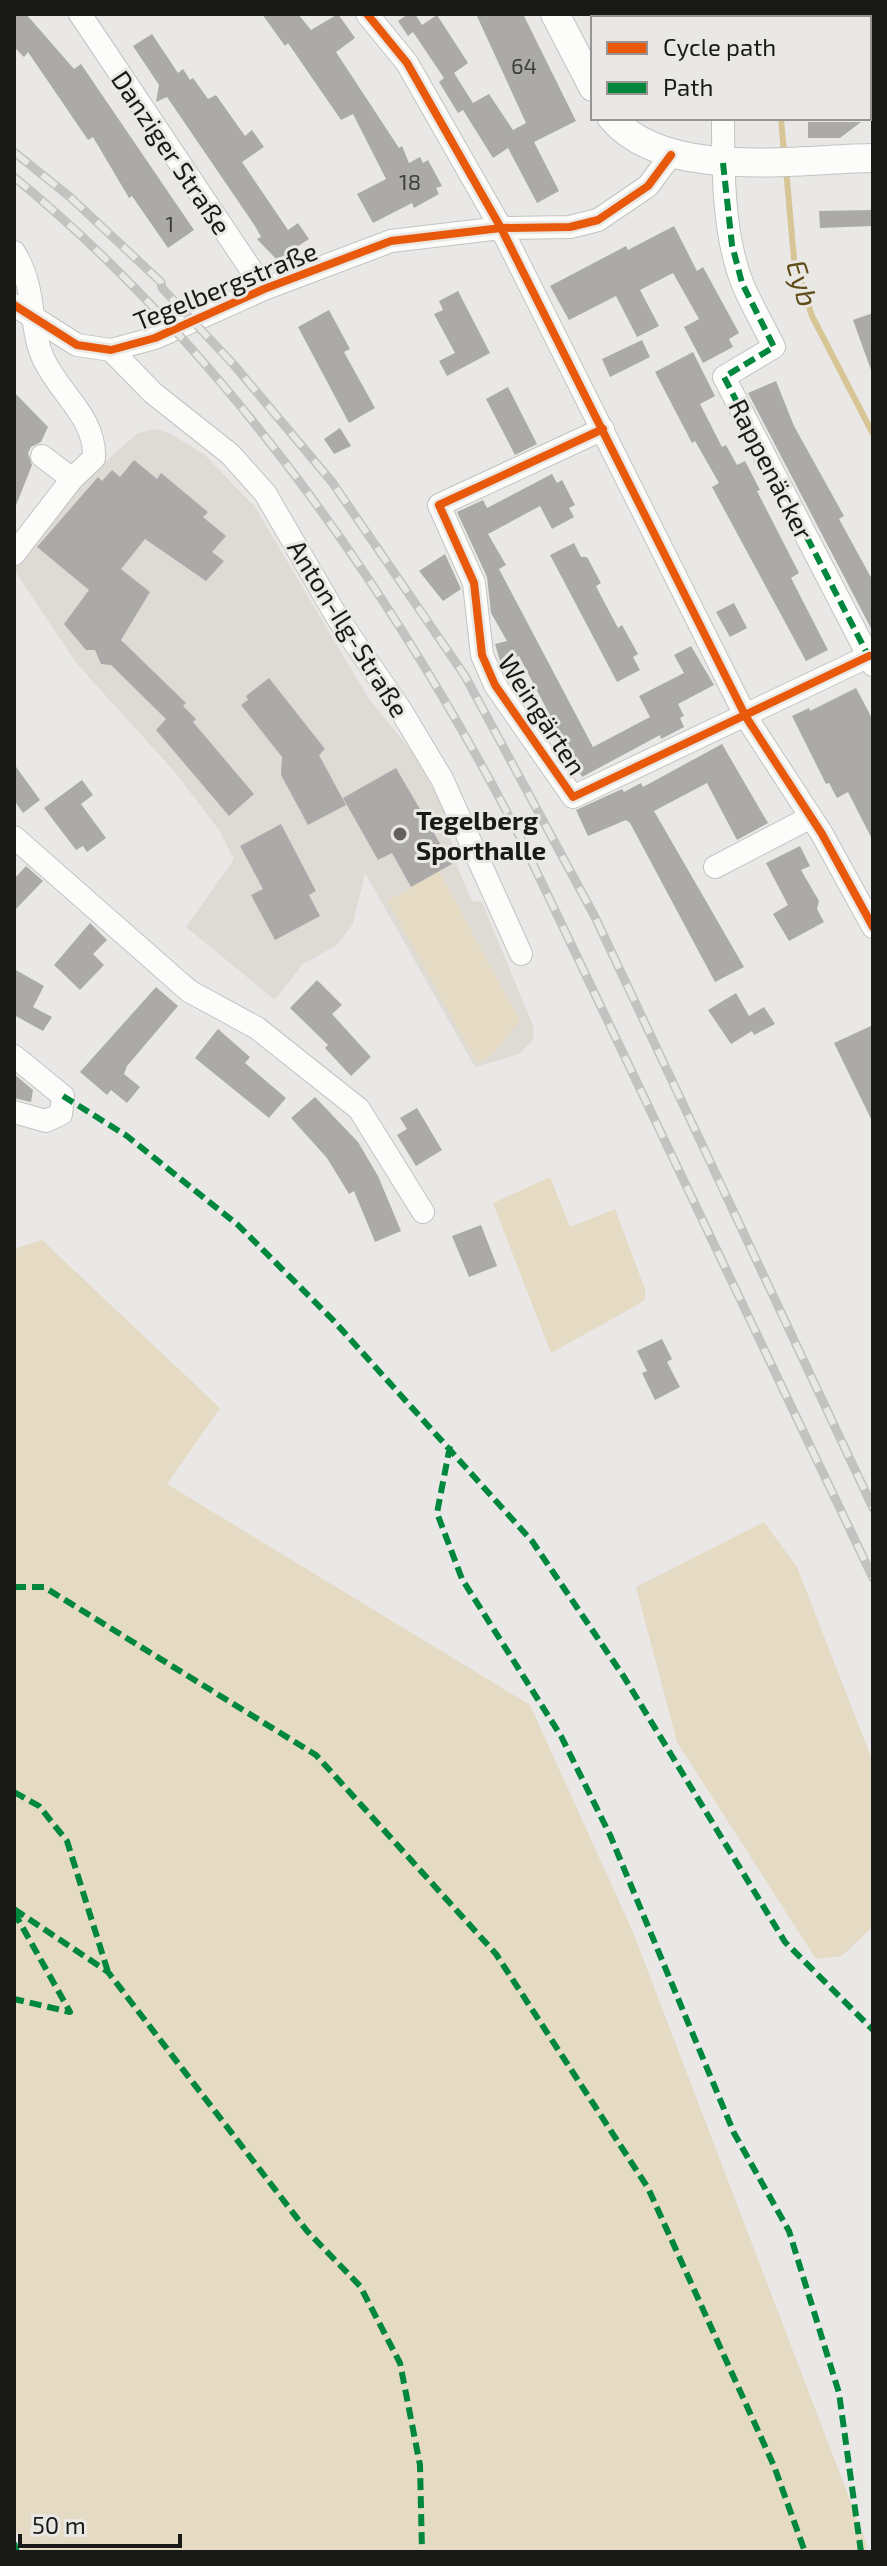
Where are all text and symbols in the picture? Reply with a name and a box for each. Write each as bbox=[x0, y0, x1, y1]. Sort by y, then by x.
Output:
legend bbox=[591, 16, 871, 120]
text: Cycle path bbox=[663, 32, 776, 61]
house number: 64 bbox=[511, 52, 537, 78]
street label: Danziger Straße bbox=[106, 64, 238, 240]
text: Path bbox=[663, 72, 713, 101]
house number: 18 bbox=[399, 168, 421, 194]
house number: 1 bbox=[166, 210, 174, 236]
street label: Tegelbergstraße bbox=[129, 234, 321, 336]
water label: Eyb bbox=[780, 256, 826, 310]
street label: Rappenäcker bbox=[723, 393, 821, 545]
street label: Anton-Ilg-Straße bbox=[282, 533, 416, 723]
street label: Weingärten bbox=[492, 648, 594, 780]
place label: Tegelberg Sporthalle bbox=[416, 804, 546, 865]
marker: Tegelberg Sporthalle bbox=[391, 825, 409, 843]
scale bar bbox=[20, 2498, 180, 2548]
text: 50 m bbox=[32, 2510, 86, 2539]

